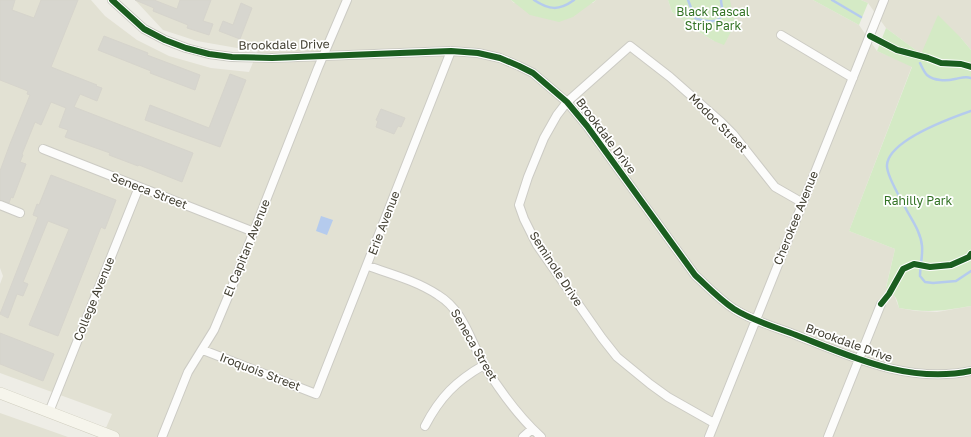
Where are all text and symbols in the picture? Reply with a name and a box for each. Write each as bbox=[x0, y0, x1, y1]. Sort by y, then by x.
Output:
park label: Black Rascal Strip Park bbox=[676, 4, 750, 33]
street label: Brookdale Drive bbox=[238, 36, 330, 53]
street label: Modoc Street bbox=[686, 90, 751, 155]
street label: Brookdale Drive bbox=[573, 95, 640, 177]
street label: Seneca Street bbox=[109, 169, 190, 212]
street label: Cherokee Avenue bbox=[770, 169, 821, 267]
street label: Erie Avenue bbox=[364, 189, 403, 257]
park label: Rahilly Park bbox=[884, 193, 952, 208]
street label: El Capitan Avenue bbox=[220, 197, 273, 299]
street label: Seminole Drive bbox=[527, 228, 586, 309]
street label: College Avenue bbox=[70, 254, 117, 343]
street label: Seneca Street bbox=[448, 306, 501, 384]
street label: Brookdale Drive bbox=[804, 320, 895, 365]
street label: Iroquois Street bbox=[218, 349, 303, 394]

